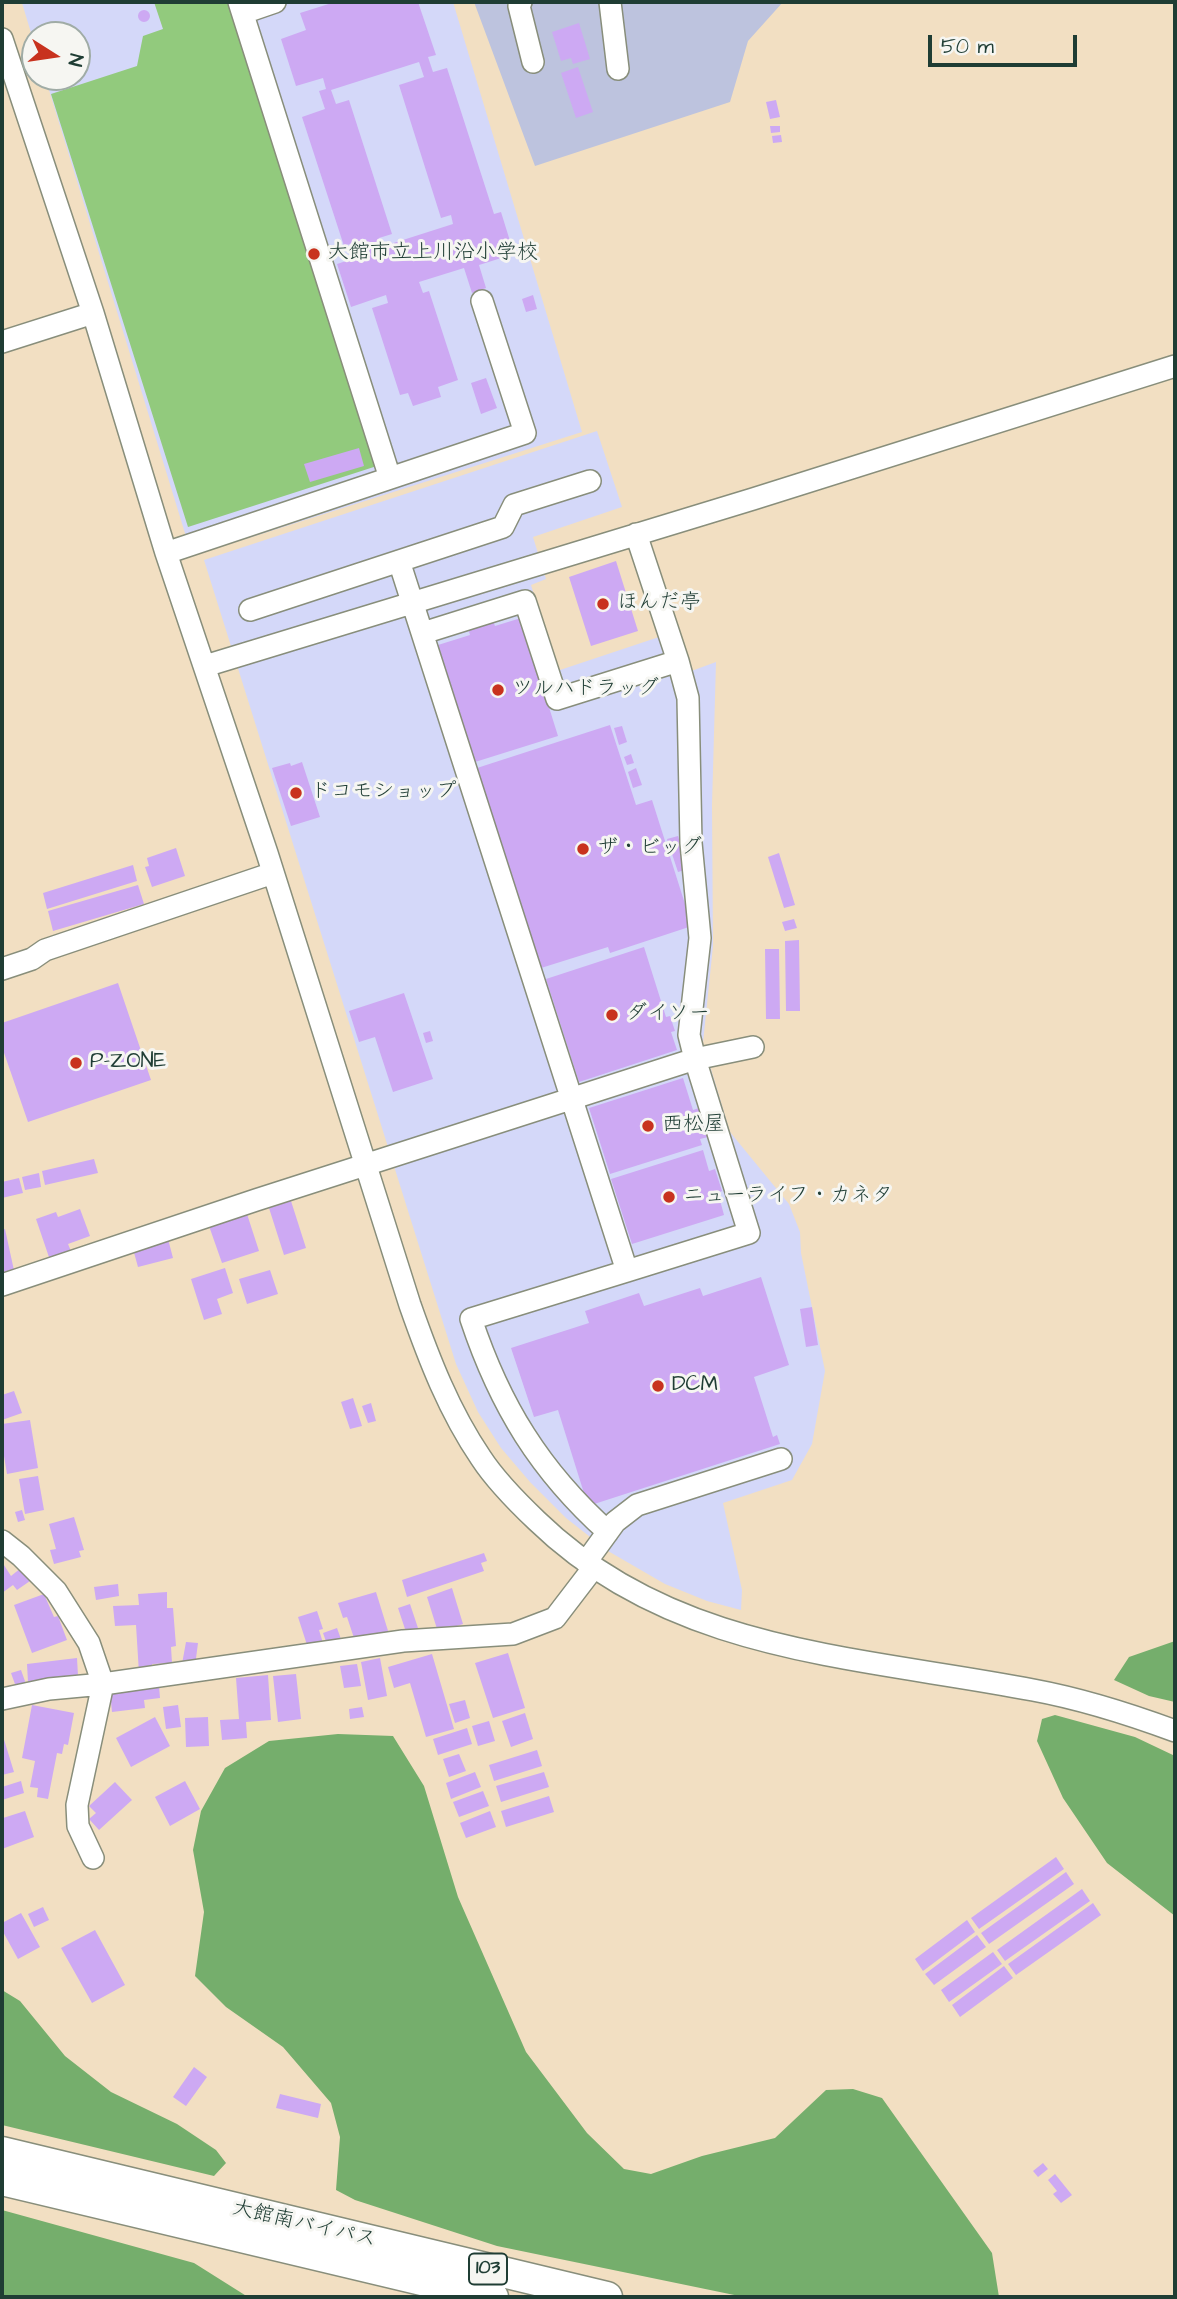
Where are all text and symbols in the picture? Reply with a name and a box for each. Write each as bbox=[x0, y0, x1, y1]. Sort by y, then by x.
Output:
north arrow bbox=[21, 21, 91, 91]
scale bar bbox=[932, 21, 1081, 65]
text: 50 m bbox=[941, 32, 994, 61]
text: N bbox=[61, 51, 90, 69]
place label: 大館市立上川沿小学校 bbox=[328, 241, 538, 267]
marker: 大館市立上川沿小学校 bbox=[306, 246, 322, 262]
place label: ほんだ亭 bbox=[617, 591, 701, 617]
marker: ほんだ亭 bbox=[595, 596, 611, 612]
place label: ツルハドラッグ bbox=[512, 677, 659, 703]
marker: ツルハドラッグ bbox=[490, 682, 506, 698]
place label: ドコモショップ bbox=[310, 780, 457, 806]
marker: ドコモショップ bbox=[288, 785, 304, 801]
place label: ザ・ビッグ bbox=[597, 836, 702, 862]
marker: ザ・ビッグ bbox=[575, 841, 591, 857]
place label: ダイソー bbox=[626, 1002, 710, 1028]
marker: ダイソー bbox=[604, 1007, 620, 1023]
place label: P-ZONE bbox=[90, 1050, 166, 1076]
marker: P-ZONE bbox=[68, 1055, 84, 1071]
place label: 西松屋 bbox=[662, 1113, 725, 1139]
marker: 西松屋 bbox=[640, 1118, 656, 1134]
place label: ニューライフ・カネタ bbox=[683, 1184, 893, 1210]
marker: ニューライフ・カネタ bbox=[661, 1189, 677, 1205]
place label: DCM bbox=[672, 1373, 718, 1399]
marker: DCM bbox=[650, 1378, 666, 1394]
street label: 大館南バイパス bbox=[230, 2196, 378, 2254]
road number: 103 bbox=[469, 2254, 507, 2284]

